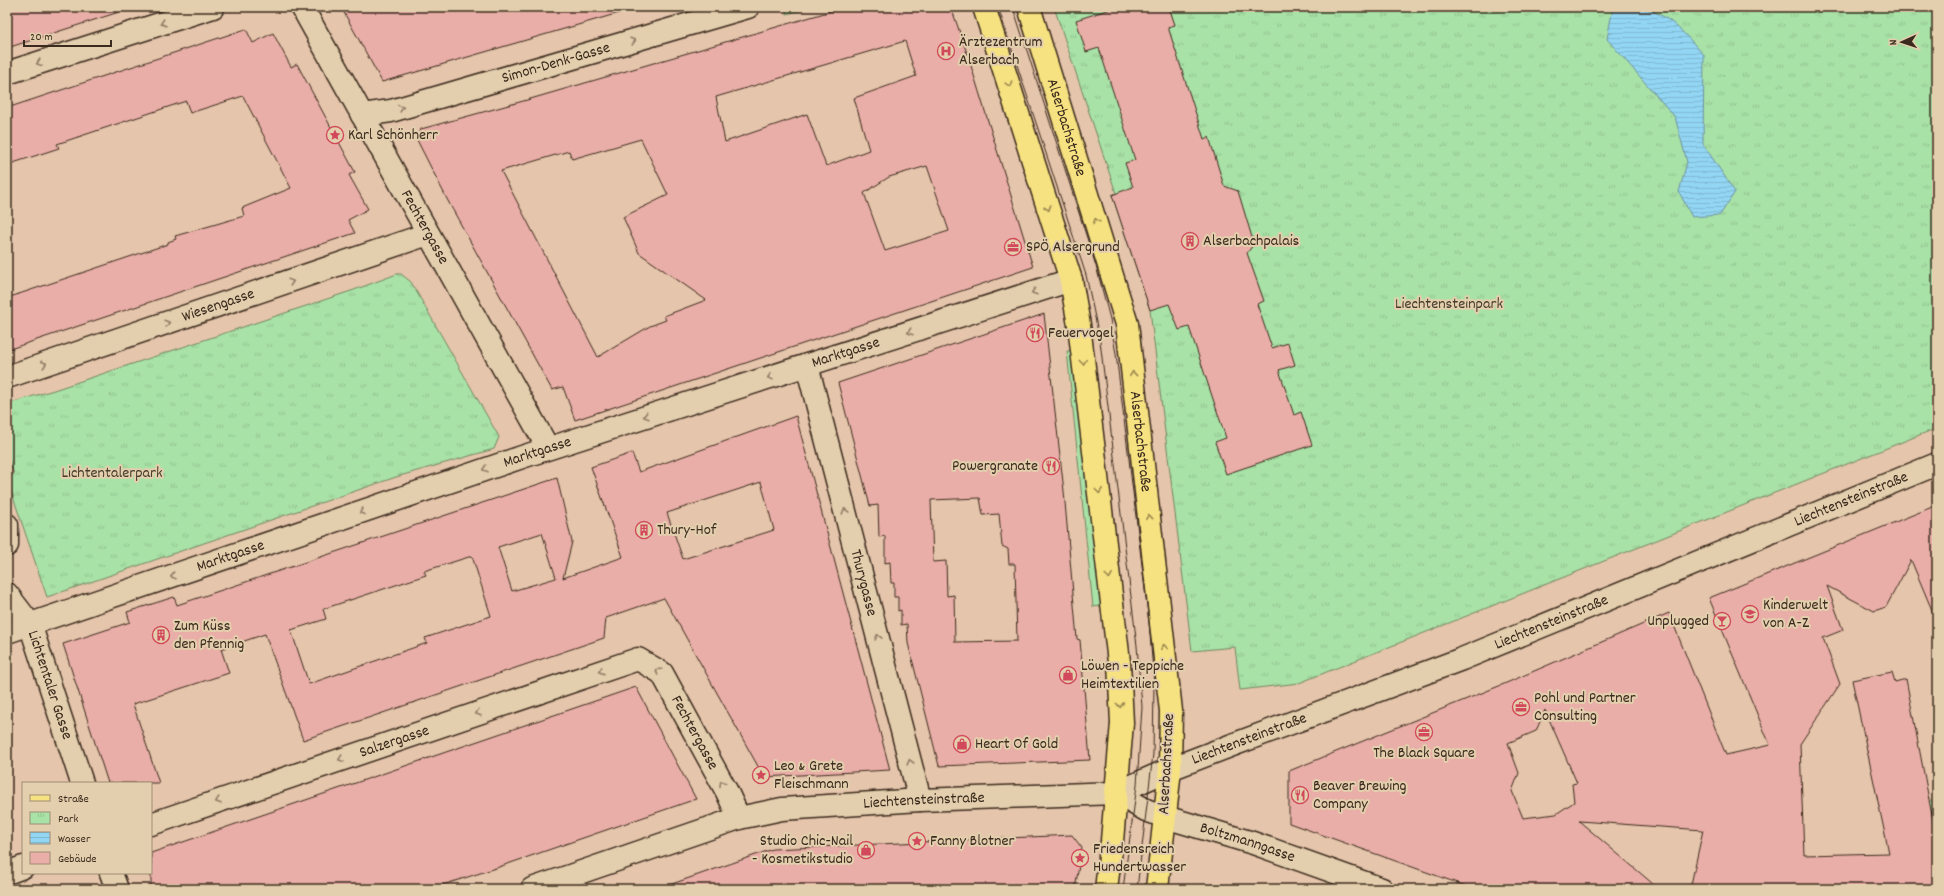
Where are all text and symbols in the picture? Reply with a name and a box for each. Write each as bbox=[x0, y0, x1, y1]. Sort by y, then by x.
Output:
one-way arrow bbox=[160, 18, 167, 27]
scale bar bbox=[24, 22, 111, 48]
north arrow bbox=[1882, 22, 1922, 62]
text: 20 m bbox=[30, 29, 53, 46]
place label: Ärztezentrum Alserbach bbox=[959, 31, 1042, 72]
street label: Simon-Denk-Gasse bbox=[499, 36, 613, 90]
one-way arrow bbox=[629, 37, 636, 46]
text: N bbox=[1886, 39, 1902, 46]
hospital icon: Ärztezentrum Alserbach bbox=[936, 41, 956, 61]
one-way arrow bbox=[36, 58, 43, 66]
street label: Alserbachstraße bbox=[1040, 76, 1092, 179]
one-way arrow bbox=[1004, 81, 1013, 88]
one-way arrow bbox=[397, 104, 404, 113]
place label: Karl Schönherr bbox=[348, 124, 438, 147]
place icon: Karl Schönherr bbox=[325, 125, 345, 145]
street label: Fechtergasse bbox=[395, 186, 455, 268]
one-way arrow bbox=[1043, 205, 1052, 212]
one-way arrow bbox=[1092, 218, 1101, 225]
place label: Alserbachpalais bbox=[1203, 230, 1300, 253]
building icon: Alserbachpalais bbox=[1180, 231, 1200, 251]
place label: SPÖ Alsergrund bbox=[1026, 236, 1120, 259]
office icon: SPÖ Alsergrund bbox=[1003, 237, 1023, 257]
one-way arrow bbox=[287, 278, 294, 287]
street label: Wiesengasse bbox=[179, 282, 258, 328]
one-way arrow bbox=[1030, 288, 1037, 296]
park label: Liechtensteinpark bbox=[1395, 293, 1503, 316]
one-way arrow bbox=[164, 319, 171, 328]
place label: Feuervogel bbox=[1048, 322, 1114, 345]
restaurant icon: Feuervogel bbox=[1025, 323, 1045, 343]
one-way arrow bbox=[907, 327, 914, 336]
street label: Marktgasse bbox=[809, 331, 883, 374]
one-way arrow bbox=[1078, 359, 1087, 365]
one-way arrow bbox=[40, 360, 47, 369]
one-way arrow bbox=[1129, 371, 1138, 377]
one-way arrow bbox=[767, 372, 774, 381]
street label: Alserbachstraße bbox=[1123, 390, 1157, 493]
one-way arrow bbox=[643, 412, 650, 420]
street label: Marktgasse bbox=[500, 430, 574, 474]
place label: Powergranate bbox=[952, 455, 1038, 478]
restaurant icon: Powergranate bbox=[1041, 456, 1061, 476]
park label: Lichtentalerpark bbox=[61, 462, 163, 485]
one-way arrow bbox=[481, 465, 488, 473]
street label: Liechtensteinstraße bbox=[1791, 466, 1912, 533]
one-way arrow bbox=[1094, 488, 1103, 494]
one-way arrow bbox=[358, 507, 365, 515]
one-way arrow bbox=[841, 507, 850, 514]
one-way arrow bbox=[1145, 514, 1154, 520]
place label: Thury-Hof bbox=[657, 519, 717, 542]
building icon: Thury-Hof bbox=[634, 520, 654, 540]
street label: Marktgasse bbox=[193, 534, 267, 578]
street label: Thurygasse bbox=[844, 547, 883, 619]
one-way arrow bbox=[169, 572, 176, 580]
one-way arrow bbox=[1104, 573, 1113, 579]
street label: Liechtensteinstraße bbox=[1491, 589, 1612, 656]
place label: Kinderwelt von A-Z bbox=[1763, 594, 1828, 635]
school or university icon: Kinderwelt von A-Z bbox=[1740, 604, 1760, 624]
place label: Unplugged bbox=[1647, 610, 1709, 633]
bar icon: Unplugged bbox=[1712, 611, 1732, 631]
place label: Zum Küss den Pfennig bbox=[174, 615, 244, 656]
building icon: Zum Küss den Pfennig bbox=[151, 625, 171, 645]
street label: Lichtentaler Gasse bbox=[21, 627, 79, 743]
one-way arrow bbox=[874, 633, 883, 640]
one-way arrow bbox=[1159, 644, 1168, 650]
place label: Löwen - Teppiche Heimtextilien bbox=[1081, 655, 1184, 696]
shop icon: Löwen - Teppiche Heimtextilien bbox=[1058, 665, 1078, 685]
one-way arrow bbox=[597, 667, 604, 675]
one-way arrow bbox=[655, 669, 662, 676]
place label: Pohl und Partner Consulting bbox=[1534, 687, 1636, 728]
street label: Fechtergasse bbox=[665, 691, 724, 774]
office icon: Pohl und Partner Consulting bbox=[1511, 697, 1531, 717]
one-way arrow bbox=[1116, 702, 1125, 708]
street label: Liechtensteinstraße bbox=[1188, 707, 1310, 771]
one-way arrow bbox=[474, 708, 481, 717]
street label: Alserbachstraße bbox=[1153, 713, 1181, 815]
street label: Salzergasse bbox=[356, 719, 432, 764]
office icon: The Black Square bbox=[1414, 722, 1434, 742]
place label: Heart Of Gold bbox=[975, 733, 1058, 756]
shop icon: Heart Of Gold bbox=[952, 734, 972, 754]
place label: The Black Square bbox=[1373, 742, 1475, 765]
one-way arrow bbox=[338, 754, 345, 763]
place label: Leo & Grete Fleischmann bbox=[774, 755, 849, 796]
one-way arrow bbox=[907, 759, 915, 766]
place icon: Leo & Grete Fleischmann bbox=[751, 765, 771, 785]
place label: Beaver Brewing Company bbox=[1313, 775, 1407, 816]
one-way arrow bbox=[720, 780, 727, 787]
legend bbox=[22, 782, 152, 874]
restaurant icon: Beaver Brewing Company bbox=[1290, 785, 1310, 805]
street label: Liechtensteinstraße bbox=[863, 786, 985, 815]
text: Straße bbox=[58, 791, 89, 808]
one-way arrow bbox=[215, 796, 222, 805]
text: Park bbox=[58, 811, 79, 828]
street label: Boltzmanngasse bbox=[1197, 816, 1298, 869]
place label: Studio Chic-Nail - Kosmetikstudio bbox=[752, 830, 853, 871]
place label: Fanny Blotner bbox=[930, 830, 1014, 853]
text: Wasser bbox=[58, 831, 91, 848]
place icon: Fanny Blotner bbox=[907, 831, 927, 851]
place label: Friedensreich Hundertwasser bbox=[1093, 838, 1186, 879]
shop icon: Studio Chic-Nail - Kosmetikstudio bbox=[856, 840, 876, 860]
place icon: Friedensreich Hundertwasser bbox=[1070, 848, 1090, 868]
text: Gebäude bbox=[58, 851, 97, 868]

